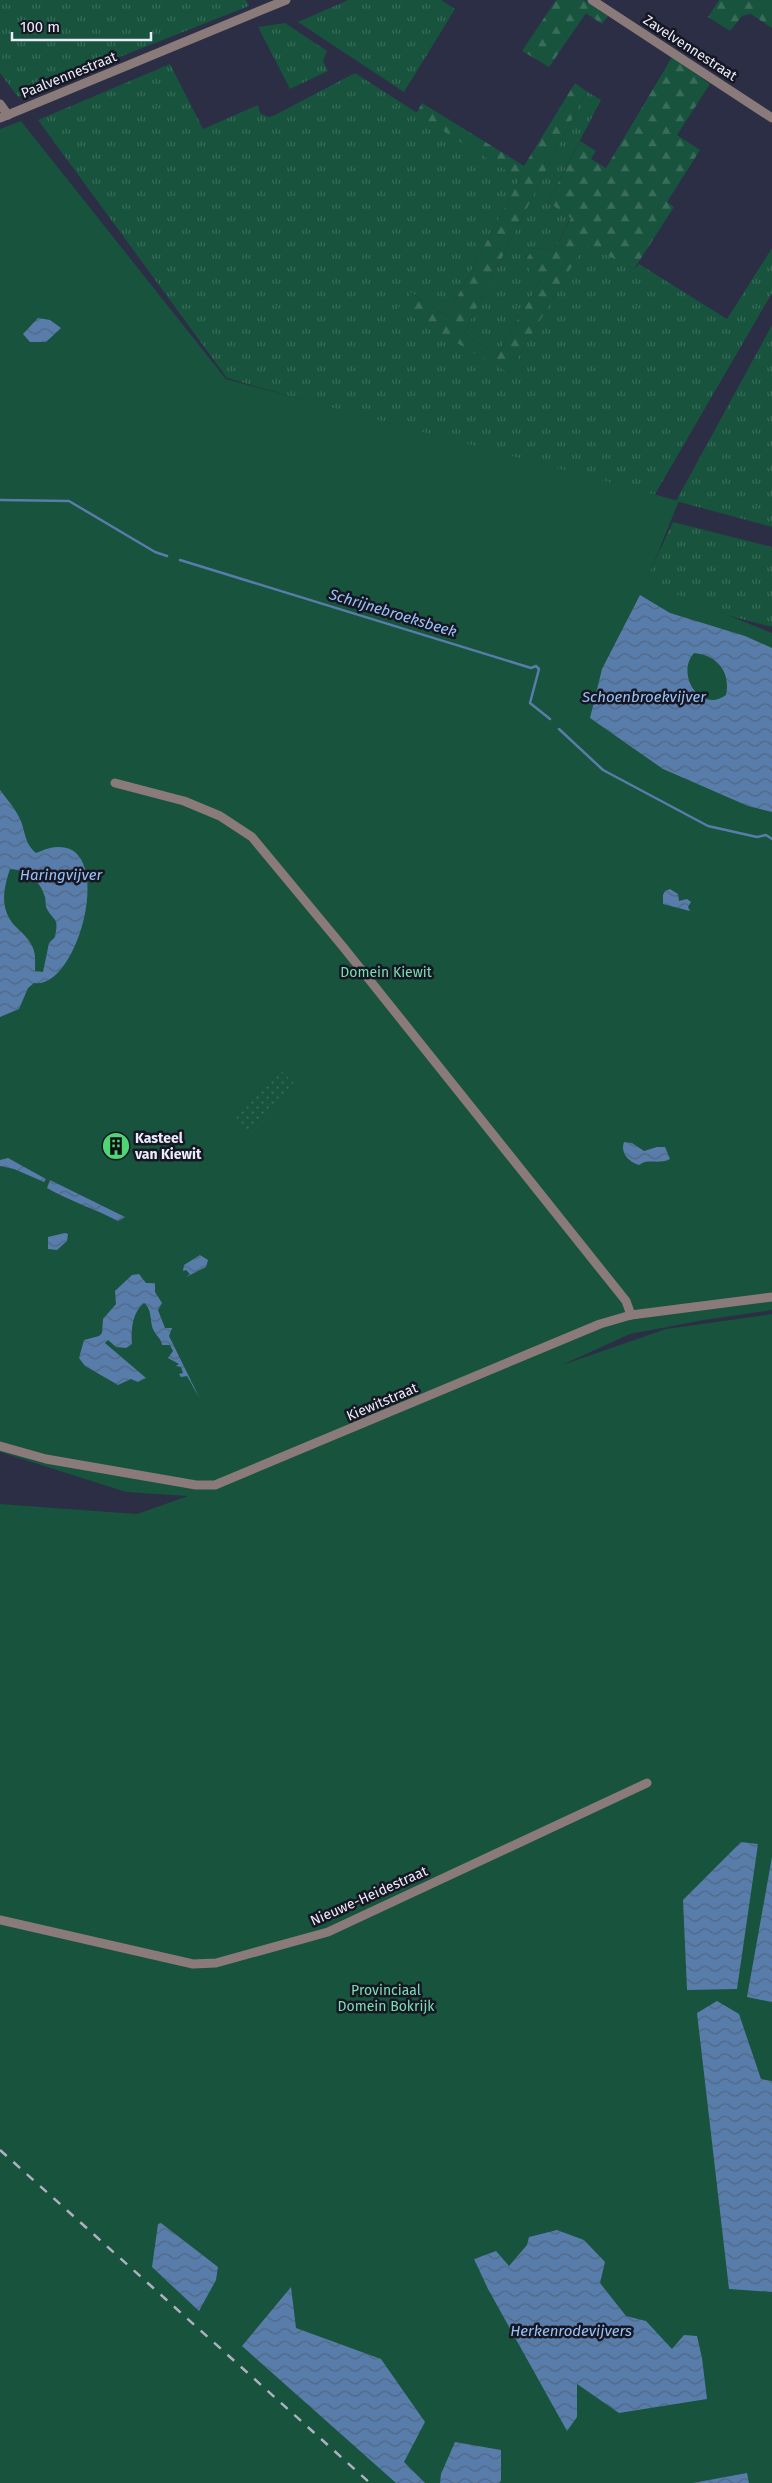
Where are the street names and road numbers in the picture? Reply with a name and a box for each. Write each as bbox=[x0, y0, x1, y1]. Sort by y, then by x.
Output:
street label: Zavelvennestraat bbox=[640, 11, 741, 85]
street label: Paalvennestraat bbox=[19, 48, 120, 102]
street label: Kiewitstraat bbox=[344, 1379, 421, 1425]
street label: Nieuwe-Heidestraat bbox=[308, 1862, 431, 1929]

